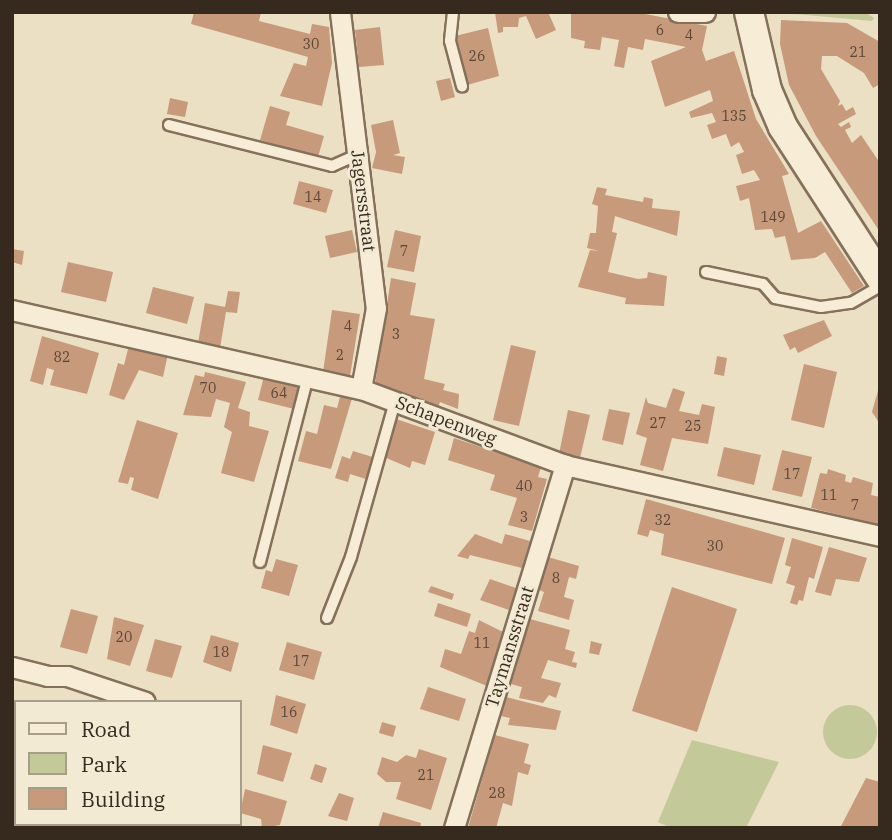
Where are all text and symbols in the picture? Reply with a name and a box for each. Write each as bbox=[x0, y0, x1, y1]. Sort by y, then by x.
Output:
house number: 6 bbox=[656, 22, 664, 38]
house number: 4 bbox=[685, 27, 693, 43]
house number: 30 bbox=[303, 36, 319, 52]
house number: 21 bbox=[850, 44, 866, 60]
house number: 26 bbox=[469, 48, 485, 64]
house number: 135 bbox=[721, 108, 747, 124]
street label: Jagersstraat bbox=[346, 149, 380, 253]
house number: 14 bbox=[305, 189, 321, 205]
house number: 149 bbox=[760, 209, 786, 225]
house number: 7 bbox=[400, 243, 408, 259]
house number: 4 bbox=[344, 318, 352, 334]
house number: 3 bbox=[392, 326, 400, 342]
house number: 2 bbox=[336, 347, 344, 363]
house number: 82 bbox=[54, 349, 70, 365]
house number: 70 bbox=[200, 380, 216, 396]
house number: 64 bbox=[271, 385, 287, 401]
street label: Schapenweg bbox=[392, 392, 500, 450]
house number: 27 bbox=[650, 415, 666, 431]
house number: 25 bbox=[685, 418, 701, 434]
house number: 17 bbox=[784, 466, 800, 482]
house number: 40 bbox=[516, 478, 532, 494]
house number: 11 bbox=[821, 487, 837, 503]
house number: 7 bbox=[851, 497, 859, 513]
house number: 3 bbox=[520, 509, 528, 525]
house number: 32 bbox=[655, 512, 671, 528]
house number: 30 bbox=[707, 538, 723, 554]
house number: 8 bbox=[552, 570, 560, 586]
street label: Taymansstraat bbox=[481, 583, 539, 711]
house number: 20 bbox=[116, 629, 132, 645]
house number: 11 bbox=[474, 635, 490, 651]
house number: 18 bbox=[213, 644, 229, 660]
house number: 17 bbox=[293, 653, 309, 669]
legend bbox=[14, 700, 242, 826]
house number: 16 bbox=[281, 704, 297, 720]
text: Road bbox=[81, 715, 131, 743]
text: Park bbox=[81, 750, 127, 778]
house number: 21 bbox=[418, 767, 434, 783]
text: Building bbox=[81, 785, 165, 813]
house number: 28 bbox=[489, 785, 505, 801]

